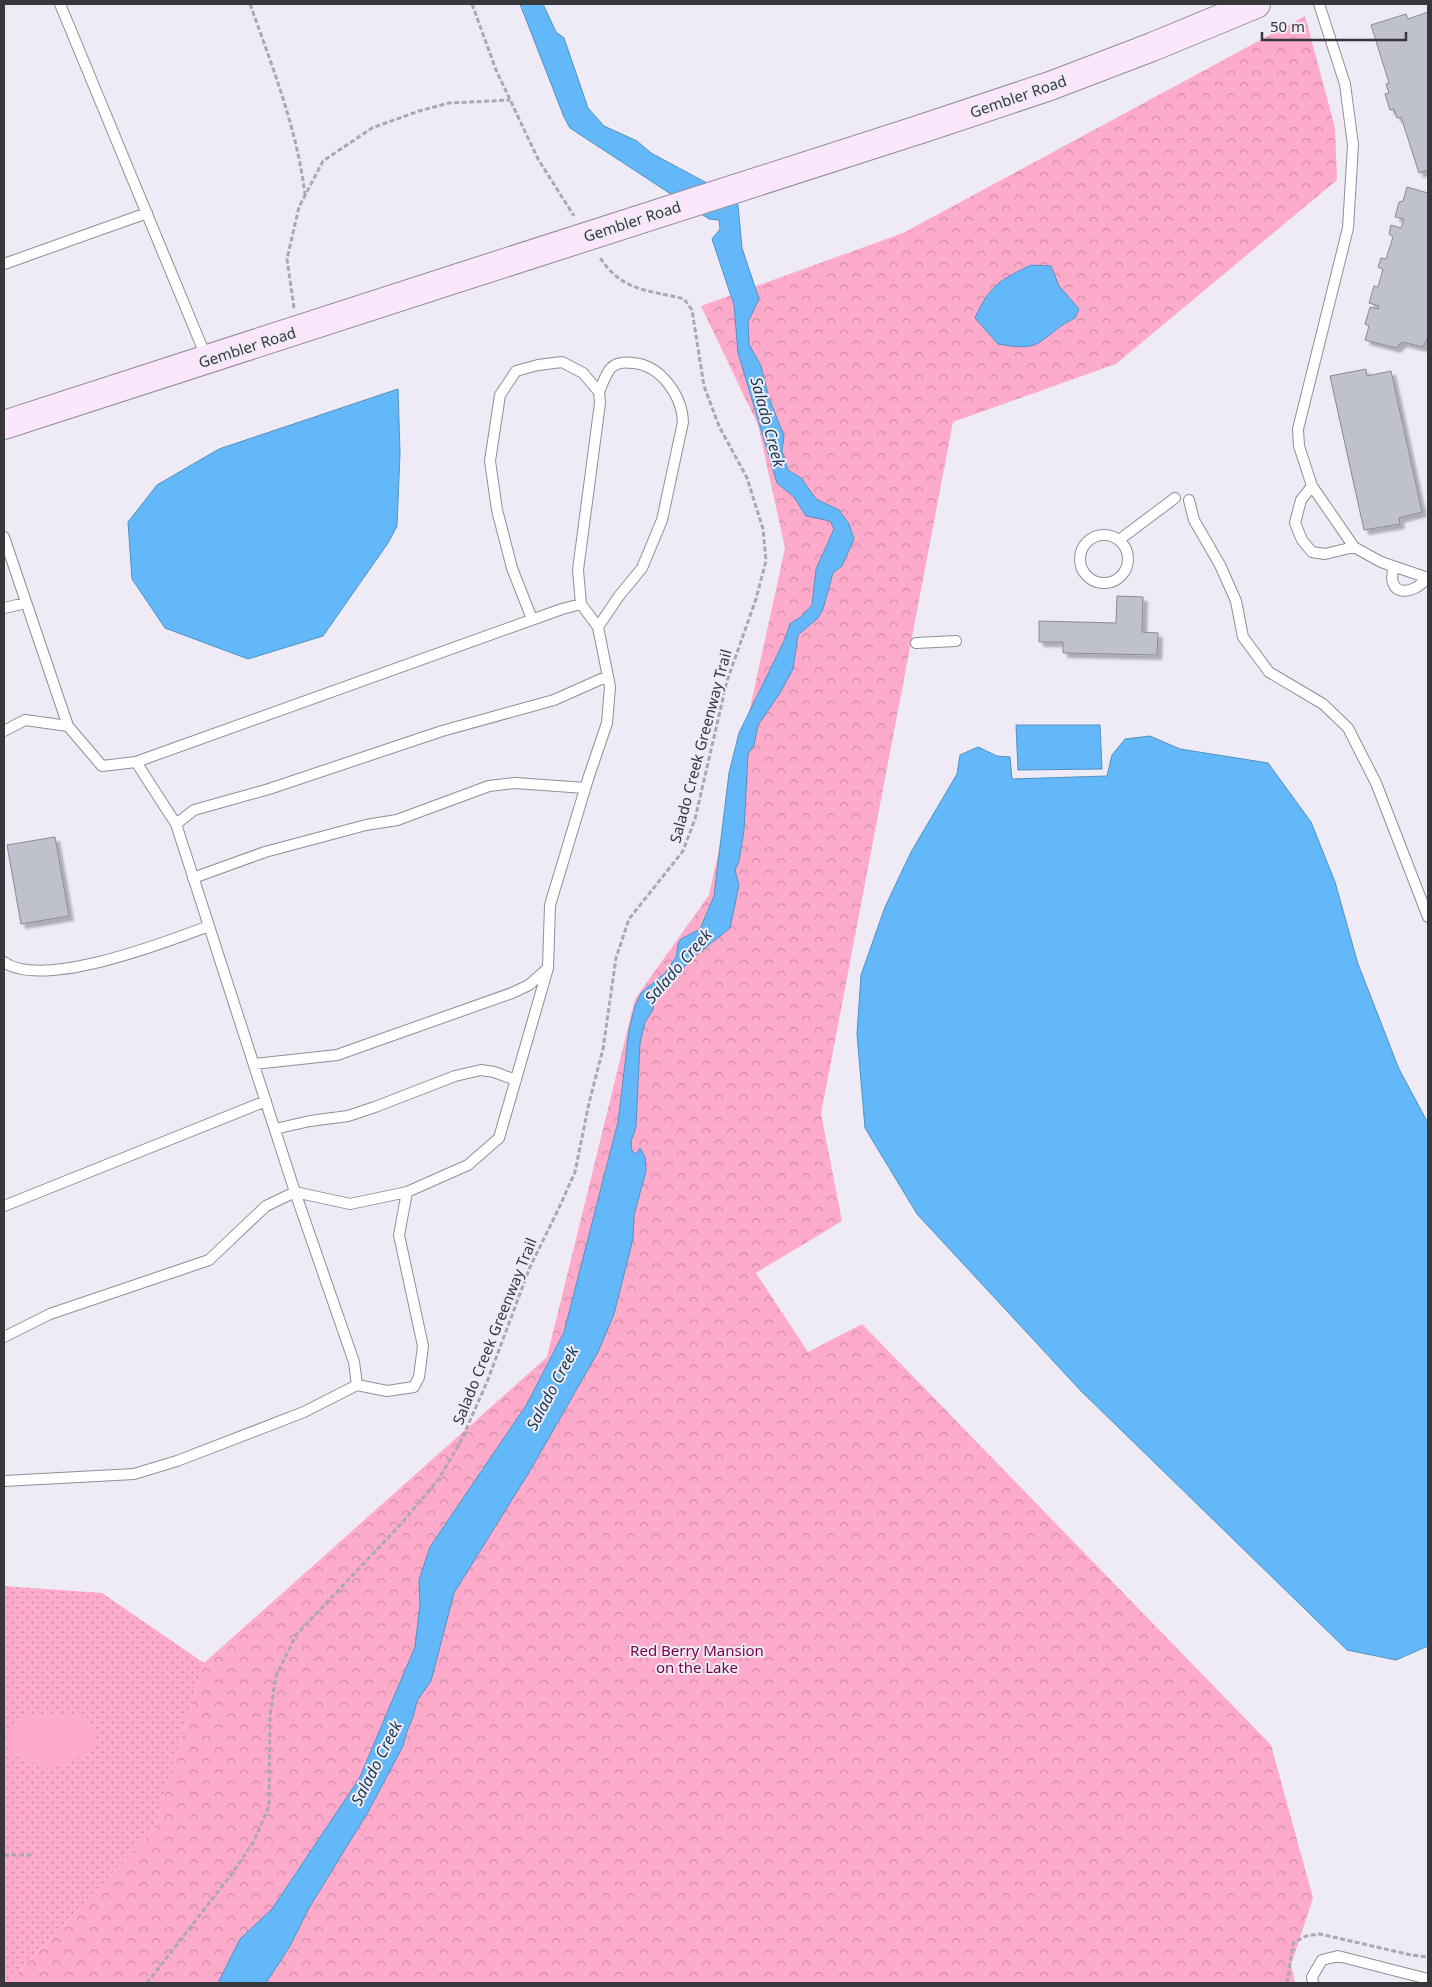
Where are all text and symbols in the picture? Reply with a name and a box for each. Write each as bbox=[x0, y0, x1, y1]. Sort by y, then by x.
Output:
scale bar bbox=[1262, 10, 1406, 42]
text: 50 m bbox=[1270, 16, 1305, 36]
street label: Gembler Road bbox=[967, 70, 1069, 122]
street label: Gembler Road bbox=[581, 196, 683, 246]
street label: Gembler Road bbox=[196, 322, 298, 372]
water label: Salado Creek bbox=[745, 375, 791, 470]
street label: Salado Creek Greenway Trail bbox=[664, 647, 736, 845]
water label: Salado Creek bbox=[639, 923, 717, 1008]
street label: Salado Creek Greenway Trail bbox=[447, 1235, 541, 1427]
water label: Salado Creek bbox=[521, 1341, 584, 1434]
park label: Red Berry Mansion on the Lake bbox=[630, 1640, 764, 1677]
water label: Salado Creek bbox=[345, 1716, 407, 1809]

